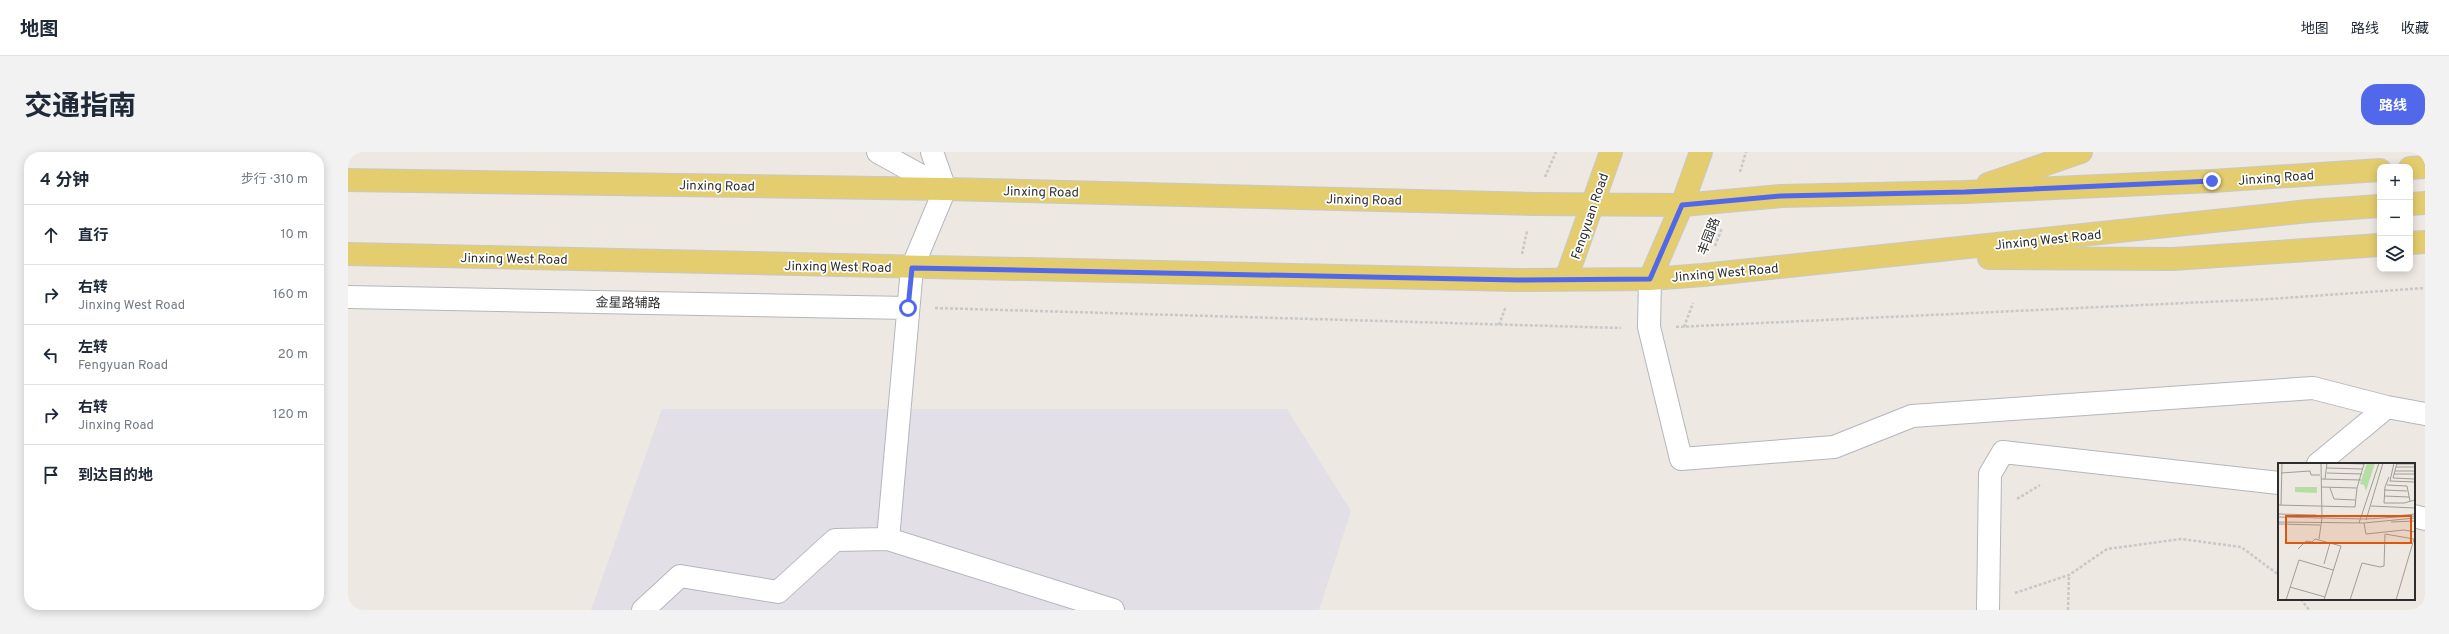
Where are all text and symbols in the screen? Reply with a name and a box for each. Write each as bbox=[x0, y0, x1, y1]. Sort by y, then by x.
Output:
text: 地图 bbox=[20, 18, 58, 42]
text: 地图 bbox=[2301, 21, 2329, 38]
text: 路线 bbox=[2351, 21, 2379, 38]
text: 收藏 bbox=[2401, 21, 2429, 38]
button: 路线 bbox=[2361, 84, 2425, 125]
text: 交通指南 bbox=[24, 90, 136, 126]
map controls bbox=[2377, 164, 2413, 272]
button: + bbox=[2377, 164, 2413, 200]
street label: Jinxing Road bbox=[2238, 168, 2315, 190]
text: 4 分钟 bbox=[40, 170, 89, 192]
street label: Fengyuan Road bbox=[1569, 171, 1613, 262]
text: 步行 · 310 m bbox=[241, 172, 308, 188]
route end bbox=[2203, 172, 2221, 190]
street label: Jinxing Road bbox=[679, 178, 755, 196]
street label: Jinxing Road bbox=[1003, 184, 1079, 202]
street label: Jinxing Road bbox=[1326, 192, 1402, 210]
button: − bbox=[2377, 200, 2413, 236]
street label: 丰园路 bbox=[1695, 216, 1724, 258]
icon: ahead bbox=[40, 224, 62, 246]
text: 直行 bbox=[78, 227, 108, 246]
text: 10 m bbox=[281, 227, 308, 243]
street label: Jinxing West Road bbox=[1994, 227, 2102, 255]
button: layers bbox=[2377, 236, 2413, 272]
street label: Jinxing West Road bbox=[460, 251, 568, 269]
street label: Jinxing West Road bbox=[784, 259, 892, 277]
street label: Jinxing West Road bbox=[1671, 261, 1779, 287]
text: 右转 bbox=[78, 279, 108, 298]
icon: right bbox=[40, 284, 62, 306]
text: 160 m bbox=[273, 287, 308, 303]
street label: 金星路辅路 bbox=[595, 294, 661, 313]
text: Jinxing West Road bbox=[78, 298, 185, 314]
route start bbox=[899, 299, 917, 317]
text: 左转 bbox=[78, 339, 108, 358]
icon: left bbox=[40, 344, 62, 366]
text: 20 m bbox=[278, 347, 308, 363]
text: Fengyuan Road bbox=[78, 358, 168, 374]
text: 右转 bbox=[78, 399, 108, 418]
icon: right bbox=[40, 404, 62, 426]
text: 120 m bbox=[273, 407, 308, 423]
text: Jinxing Road bbox=[78, 418, 154, 434]
inset map bbox=[2278, 463, 2415, 600]
icon: arrive bbox=[40, 464, 62, 486]
text: 到达目的地 bbox=[78, 467, 153, 486]

